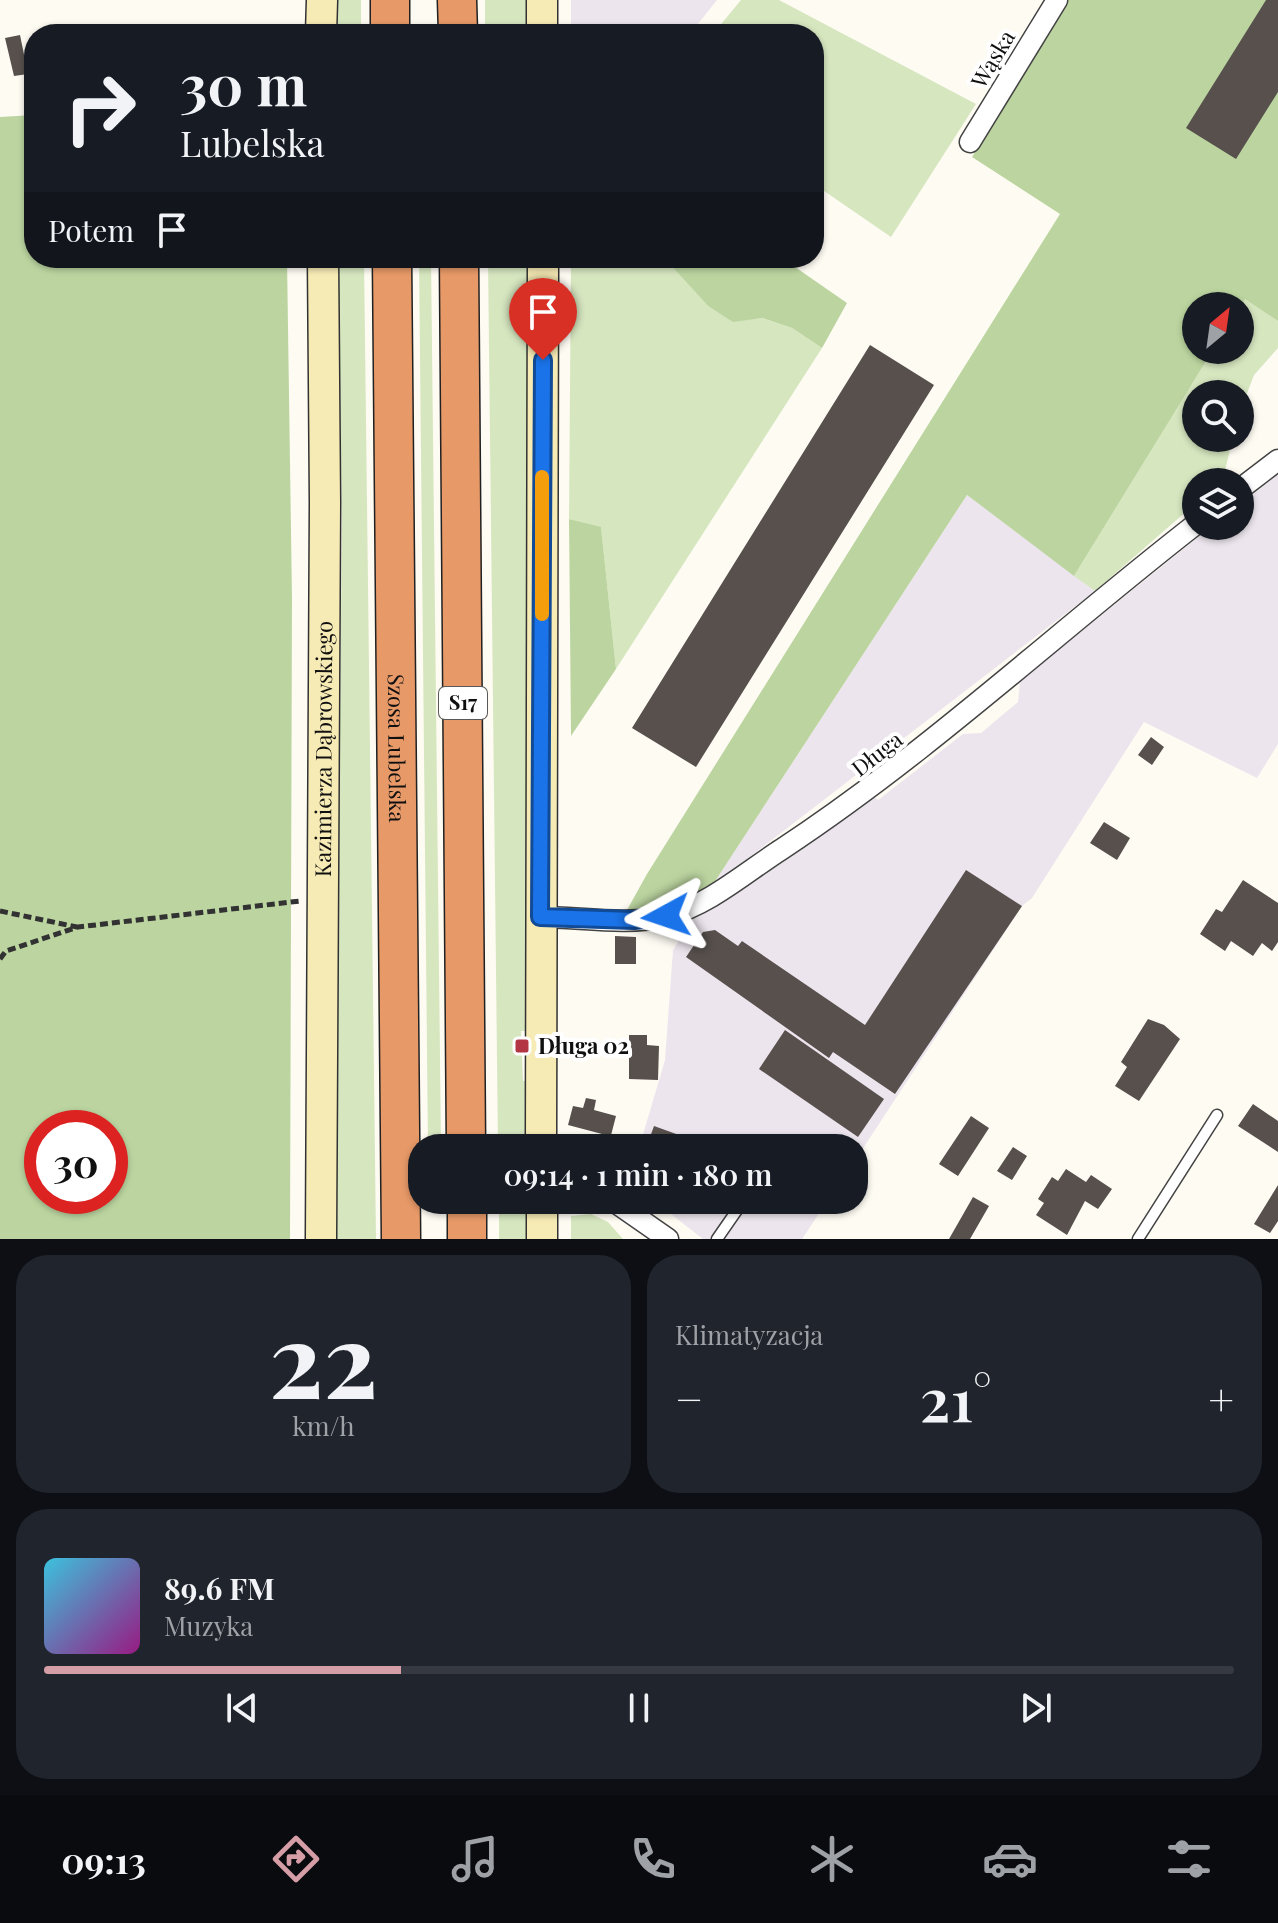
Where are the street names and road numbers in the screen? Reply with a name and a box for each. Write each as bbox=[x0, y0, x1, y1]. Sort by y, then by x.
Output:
street label: Wąska bbox=[963, 24, 1021, 94]
street label: Kazimierza Dąbrowskiego bbox=[307, 621, 338, 877]
street label: Szosa Lubelska bbox=[382, 673, 413, 823]
road number: S17 bbox=[439, 687, 487, 719]
street label: Długa bbox=[845, 724, 908, 783]

